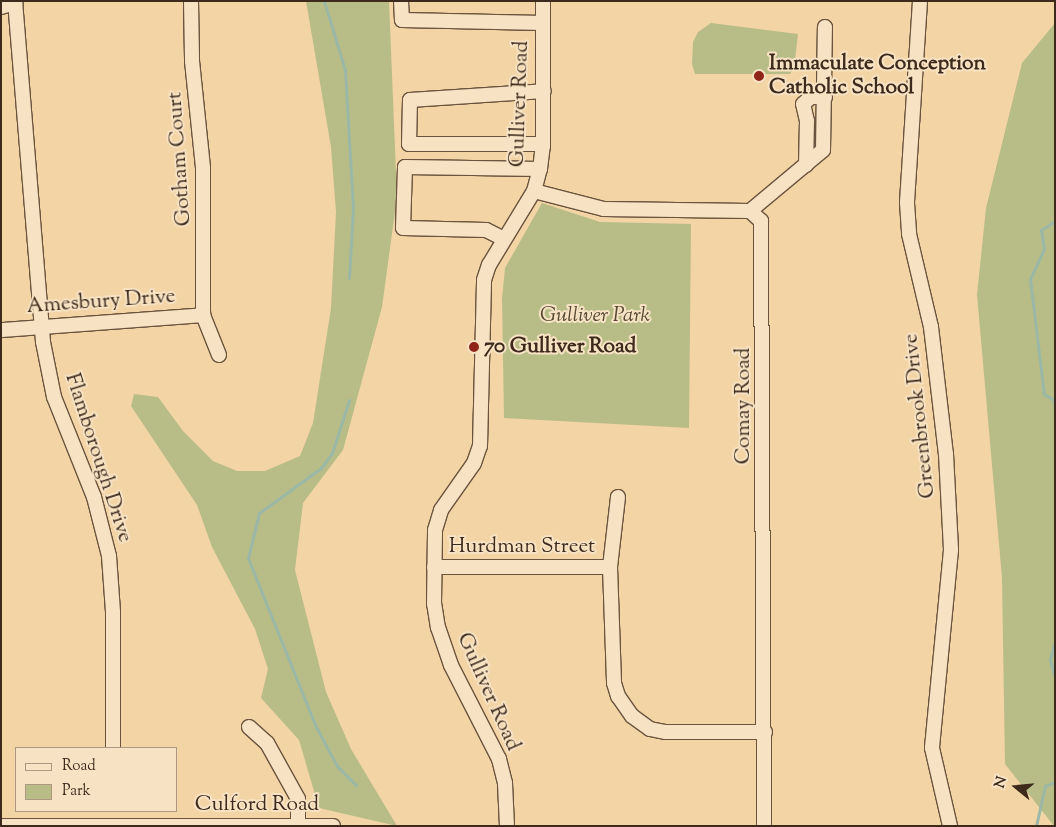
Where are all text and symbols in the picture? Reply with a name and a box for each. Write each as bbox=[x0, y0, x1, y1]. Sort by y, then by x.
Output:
street label: Gulliver Road bbox=[505, 40, 535, 168]
place label: Immaculate Conception Catholic School bbox=[769, 51, 986, 101]
marker: Immaculate Conception Catholic School bbox=[753, 70, 765, 82]
street label: Gotham Court bbox=[163, 91, 197, 227]
street label: Amesbury Drive bbox=[26, 284, 176, 320]
park label: Gulliver Park bbox=[540, 303, 650, 329]
street label: Greenbrook Drive bbox=[899, 332, 941, 500]
place label: 70 Gulliver Road bbox=[484, 334, 636, 360]
marker: 70 Gulliver Road bbox=[468, 341, 480, 353]
street label: Comay Road bbox=[731, 348, 757, 464]
street label: Flamborough Drive bbox=[59, 370, 137, 546]
street label: Hurdman Street bbox=[449, 534, 595, 560]
street label: Gulliver Road bbox=[451, 629, 525, 755]
legend bbox=[15, 747, 178, 812]
text: Road bbox=[62, 756, 96, 777]
north arrow bbox=[991, 762, 1041, 812]
text: N bbox=[990, 774, 1013, 791]
text: Park bbox=[62, 781, 91, 802]
street label: Culford Road bbox=[195, 792, 319, 818]

